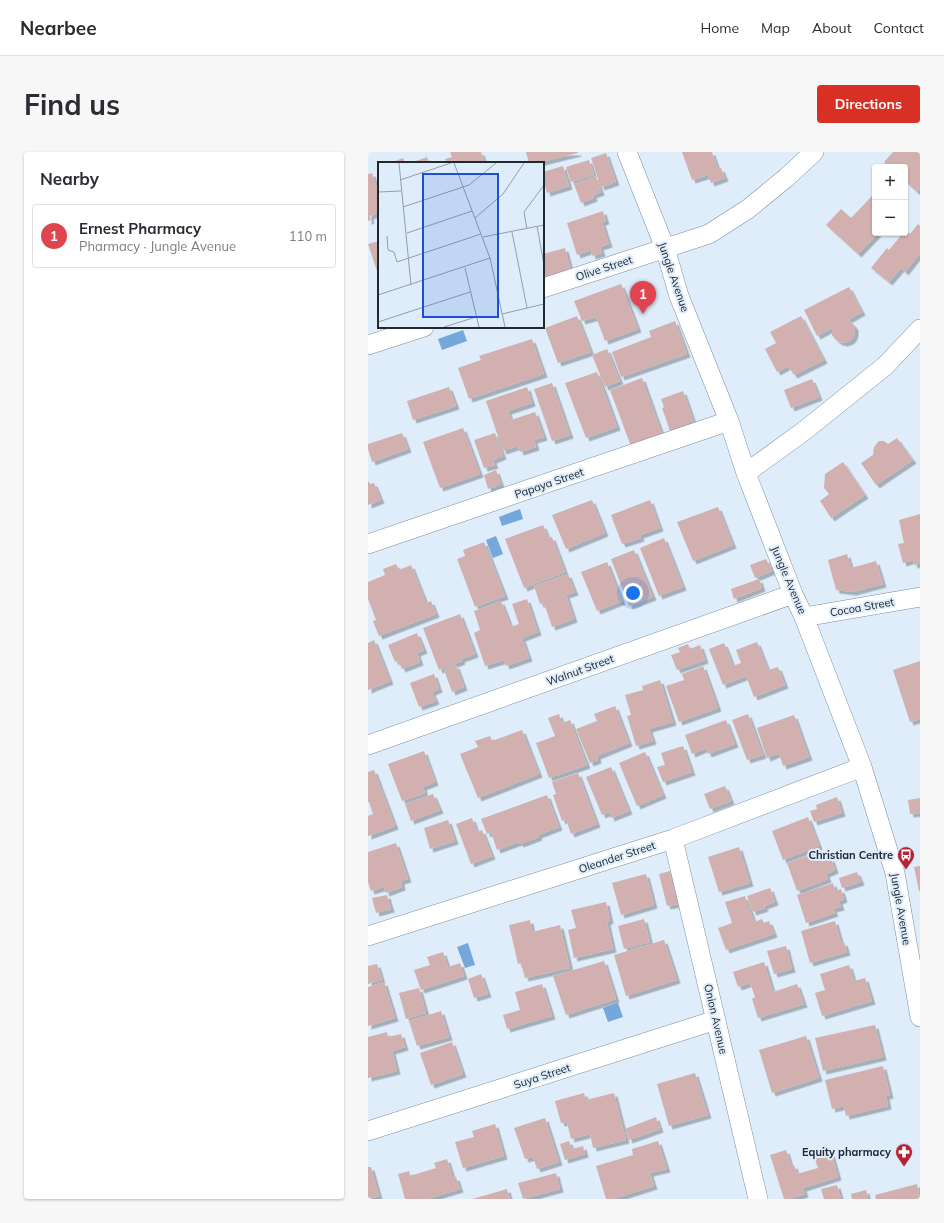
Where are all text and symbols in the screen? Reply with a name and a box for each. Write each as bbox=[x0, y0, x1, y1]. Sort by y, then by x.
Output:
text: Nearbee bbox=[20, 16, 97, 40]
text: Home bbox=[700, 19, 739, 37]
text: Map bbox=[761, 19, 790, 37]
text: About bbox=[812, 19, 852, 37]
text: Contact bbox=[874, 19, 924, 37]
button: Directions bbox=[817, 85, 920, 123]
text: Find us bbox=[24, 87, 120, 122]
inset map bbox=[378, 162, 544, 328]
map controls bbox=[872, 164, 908, 236]
button: + bbox=[872, 164, 908, 200]
text: Nearby bbox=[40, 168, 99, 189]
button: − bbox=[872, 200, 908, 236]
text: Ernest Pharmacy bbox=[79, 219, 201, 238]
text: 1 bbox=[50, 228, 58, 244]
text: 110 m bbox=[289, 228, 327, 244]
text: Pharmacy · Jungle Avenue bbox=[79, 238, 236, 254]
street label: Jungle Avenue bbox=[656, 240, 692, 314]
street label: Olive Street bbox=[574, 252, 634, 284]
pin: 1 bbox=[630, 281, 656, 314]
street label: Papaya Street bbox=[513, 465, 586, 501]
street label: Jungle Avenue bbox=[768, 544, 810, 616]
your location bbox=[623, 583, 643, 603]
street label: Cocoa Street bbox=[829, 594, 895, 620]
street label: Walnut Street bbox=[544, 651, 616, 689]
street label: Oleander Street bbox=[577, 838, 657, 876]
bus stop icon: Christian Centre bbox=[896, 845, 916, 870]
place label: Christian Centre bbox=[808, 848, 893, 862]
street label: Jungle Avenue bbox=[888, 872, 914, 946]
street label: Onion Avenue bbox=[701, 983, 731, 1055]
street label: Suya Street bbox=[512, 1060, 572, 1092]
pharmacy icon: Equity pharmacy bbox=[894, 1142, 914, 1167]
place label: Equity pharmacy bbox=[802, 1145, 891, 1159]

